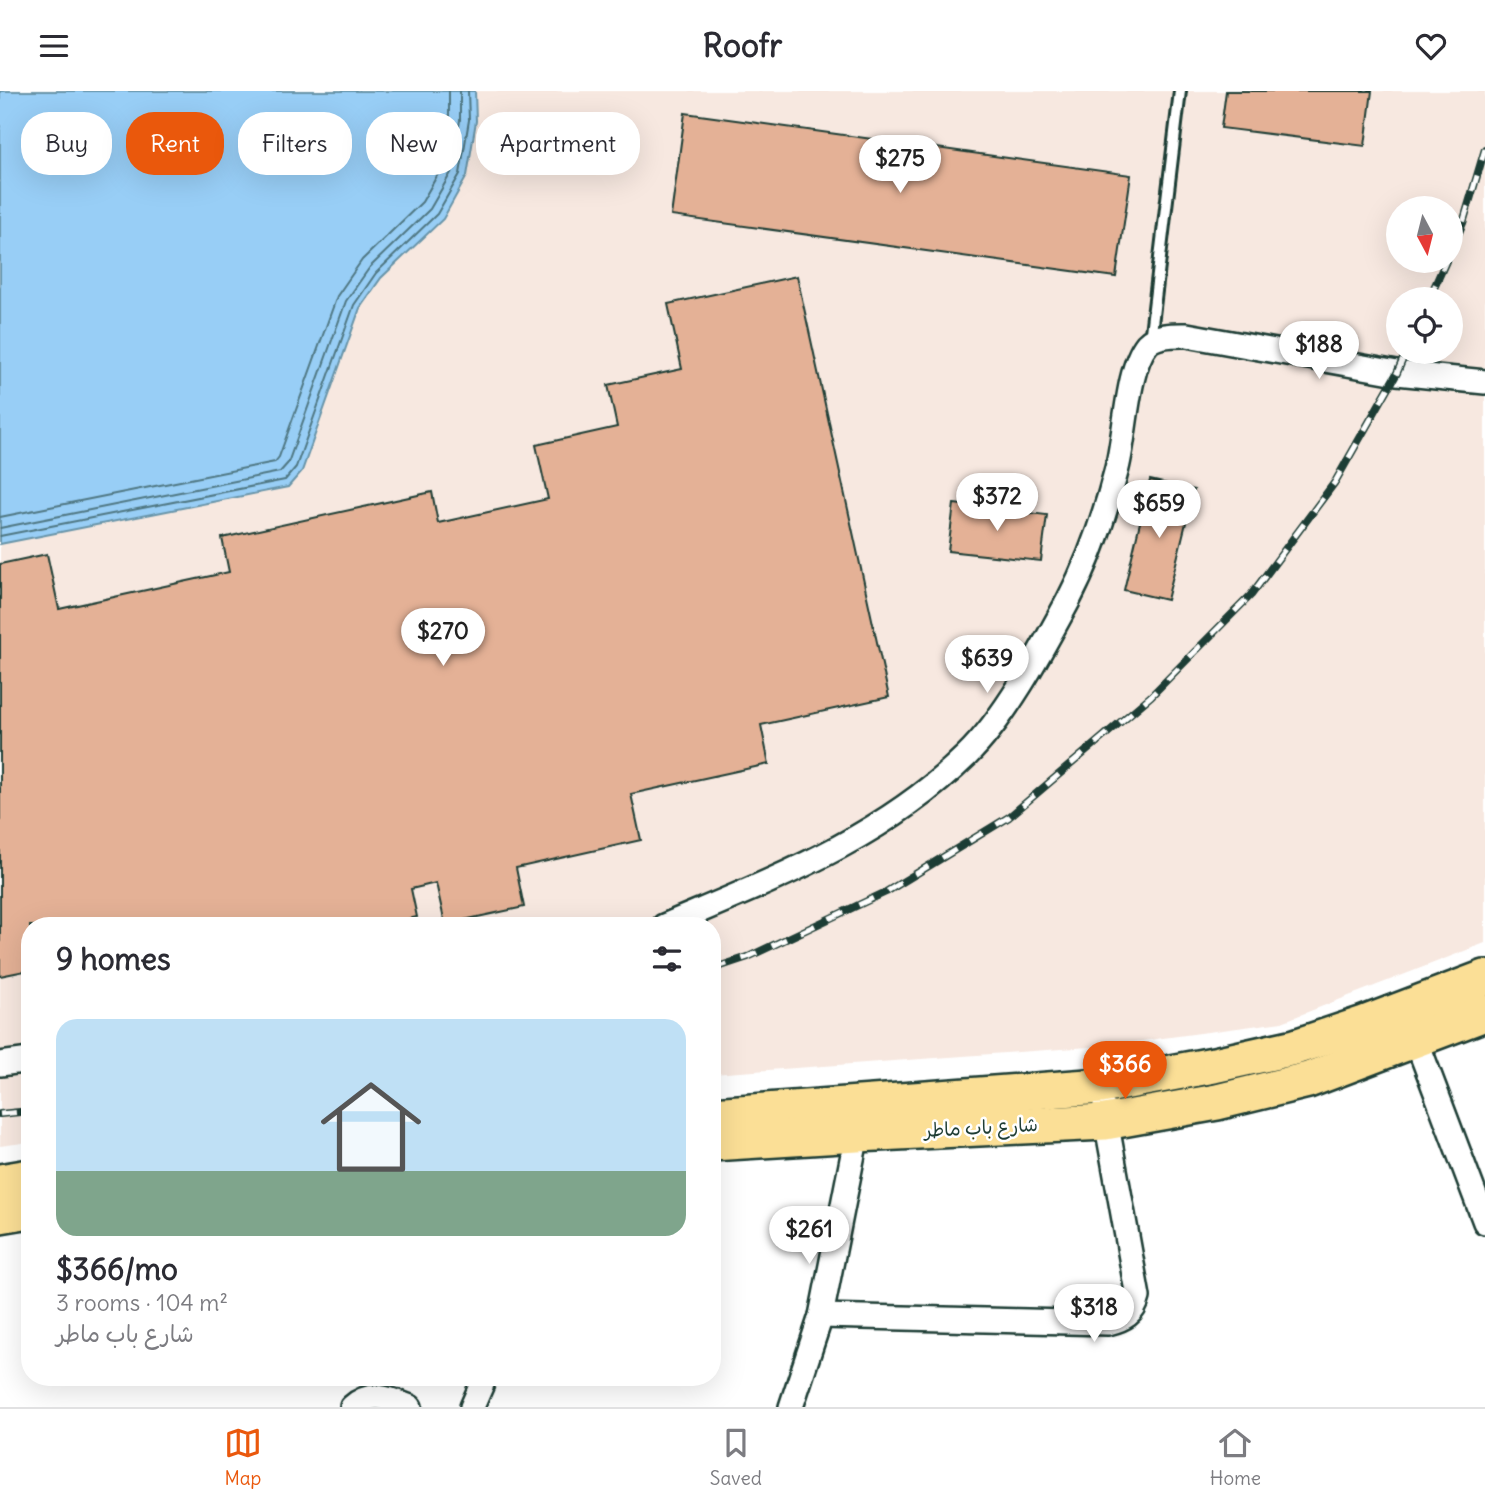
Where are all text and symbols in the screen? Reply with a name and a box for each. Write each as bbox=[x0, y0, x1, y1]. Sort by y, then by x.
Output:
text: Roofr bbox=[703, 25, 782, 66]
icon: menu bbox=[35, 27, 73, 65]
icon: heart bbox=[1412, 27, 1450, 65]
chip: Buy bbox=[21, 112, 112, 175]
chip: Rent bbox=[126, 112, 224, 175]
chip: Filters bbox=[238, 112, 352, 175]
chip: New bbox=[366, 112, 462, 175]
chip: Apartment bbox=[476, 112, 640, 175]
pin: $275 bbox=[859, 135, 941, 195]
text: $275 bbox=[875, 143, 925, 172]
north arrow bbox=[1386, 196, 1463, 273]
map controls bbox=[1386, 196, 1463, 364]
button: locate bbox=[1386, 287, 1463, 364]
pin: $188 bbox=[1278, 321, 1360, 381]
text: $188 bbox=[1295, 329, 1343, 358]
pin: $372 bbox=[956, 473, 1038, 533]
text: $372 bbox=[972, 481, 1022, 510]
pin: $659 bbox=[1118, 481, 1200, 540]
text: $659 bbox=[1133, 488, 1185, 517]
pin: $270 bbox=[402, 609, 484, 668]
text: $270 bbox=[417, 616, 469, 645]
pin: $639 bbox=[946, 635, 1028, 695]
text: $639 bbox=[961, 643, 1013, 672]
text: 9 homes bbox=[56, 940, 171, 978]
icon: filters bbox=[648, 940, 686, 978]
pin: $366 bbox=[1084, 1041, 1166, 1101]
text: $366 bbox=[1099, 1049, 1151, 1078]
icon: home bbox=[308, 1064, 434, 1190]
street label: شارع باب ماطر bbox=[922, 1112, 1039, 1144]
pin: $261 bbox=[768, 1207, 850, 1266]
text: $261 bbox=[785, 1214, 833, 1243]
text: $366/mo bbox=[56, 1250, 178, 1288]
pin: $318 bbox=[1053, 1285, 1135, 1344]
text: 3 rooms · 104 m² bbox=[56, 1288, 228, 1317]
text: $318 bbox=[1070, 1292, 1118, 1321]
text: شارع باب ماطر bbox=[56, 1319, 194, 1348]
tab: Map bbox=[224, 1424, 262, 1490]
tab: Saved bbox=[710, 1424, 762, 1490]
tab: Home bbox=[1210, 1424, 1261, 1490]

